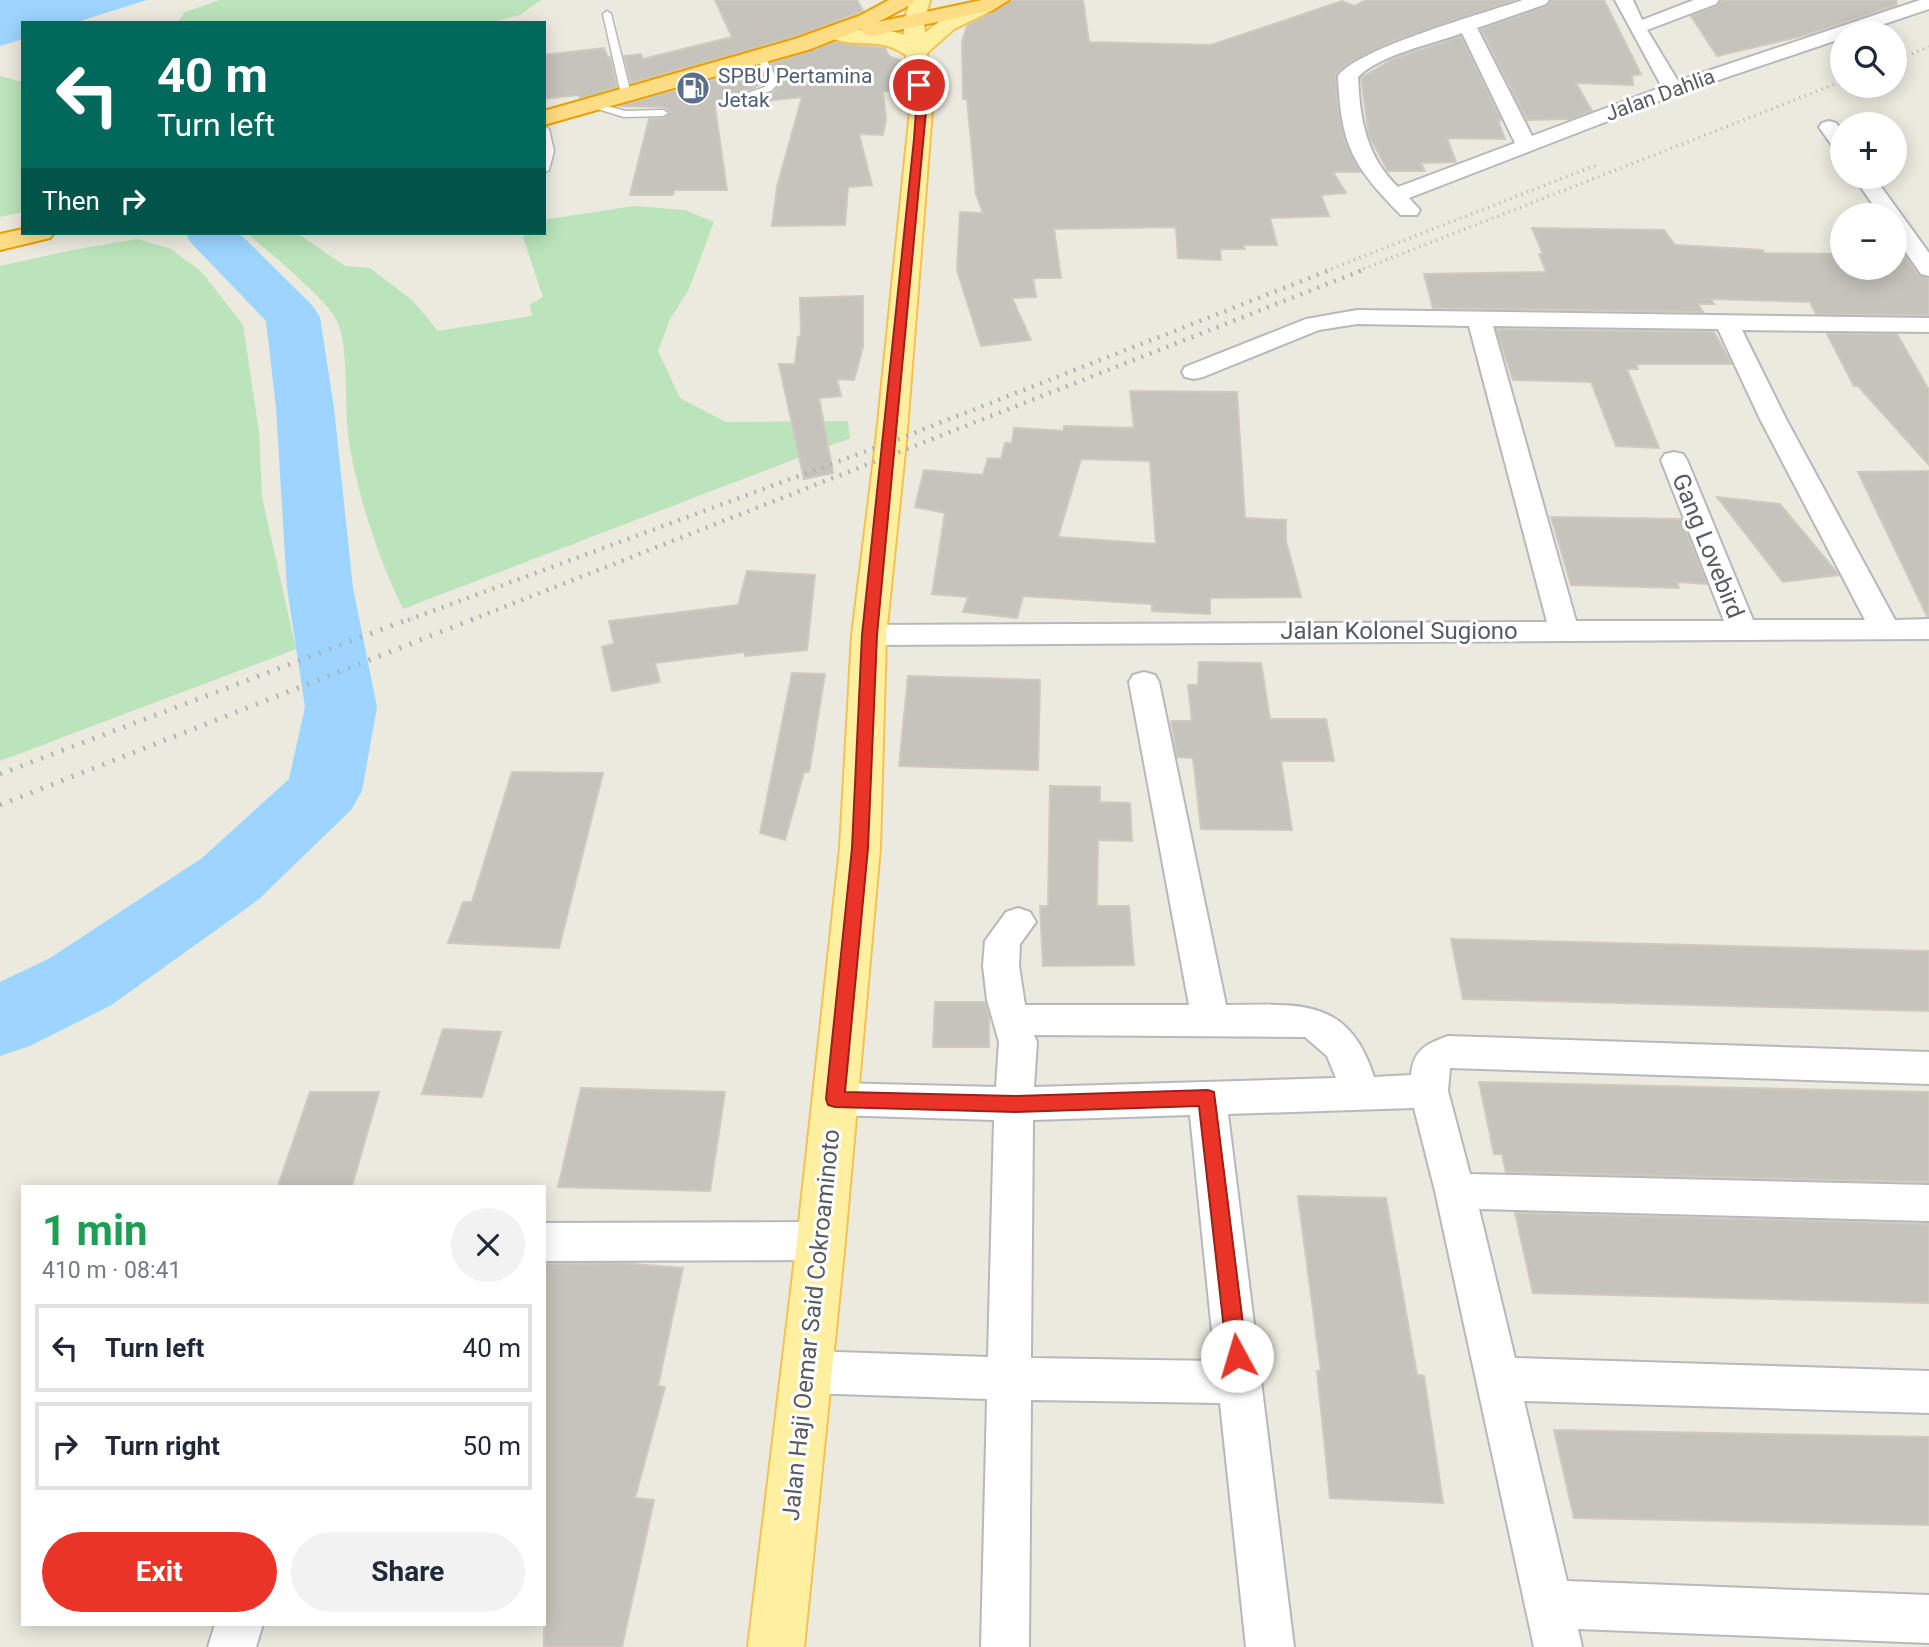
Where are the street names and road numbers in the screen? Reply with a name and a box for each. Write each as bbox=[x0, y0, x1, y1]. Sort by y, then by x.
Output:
street label: Jalan Dahlia bbox=[1602, 64, 1718, 126]
street label: Gang Lovebird bbox=[1666, 470, 1750, 622]
street label: Jalan Kolonel Sugiono bbox=[1280, 617, 1518, 645]
street label: Jalan Haji Oemar Said Cokroaminoto bbox=[777, 1128, 845, 1522]

